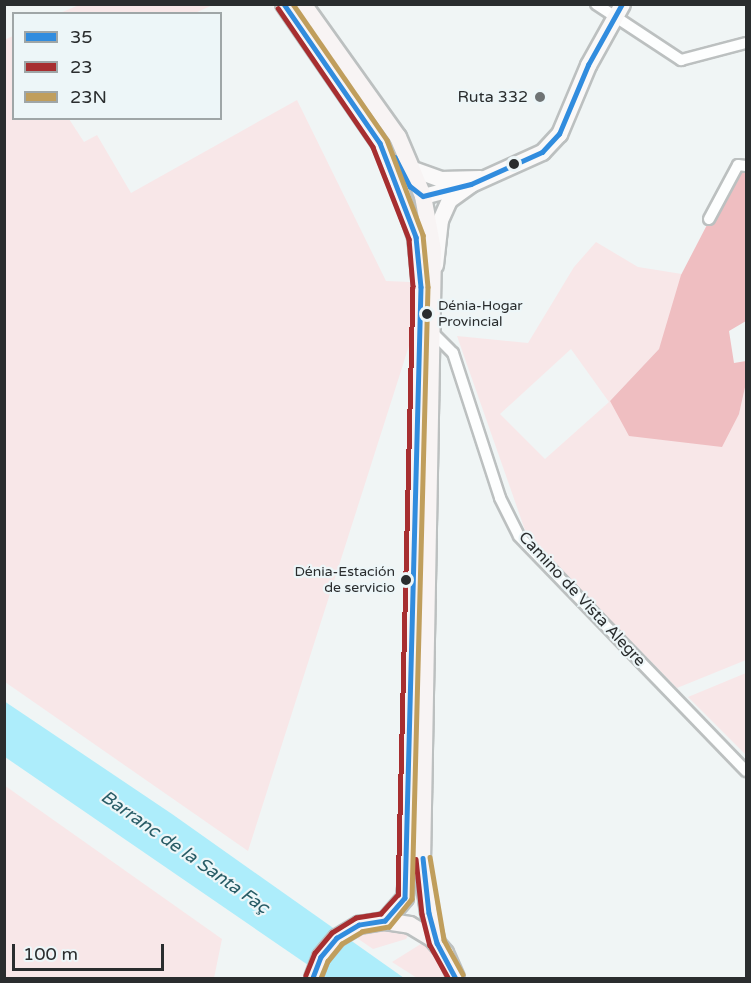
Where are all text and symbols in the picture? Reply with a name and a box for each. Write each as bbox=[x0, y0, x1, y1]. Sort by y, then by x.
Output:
legend bbox=[12, 12, 222, 120]
text: 35 bbox=[70, 26, 93, 48]
text: 23 bbox=[70, 56, 93, 78]
text: 23N bbox=[70, 86, 107, 108]
place label: Ruta 332 bbox=[457, 87, 528, 107]
marker: Ruta 332 bbox=[533, 90, 547, 104]
unlabelled marker bbox=[508, 158, 520, 170]
place label: Dénia-Hogar Provincial bbox=[438, 298, 523, 330]
marker: Dénia-Hogar Provincial bbox=[421, 308, 433, 320]
street label: Camino de Vista Alegre bbox=[514, 528, 650, 670]
place label: Dénia-Estación de servicio bbox=[295, 564, 395, 596]
marker: Dénia-Estación de servicio bbox=[400, 574, 412, 586]
water label: Barranc de la Santa Faç bbox=[97, 786, 273, 918]
scale bar bbox=[15, 932, 166, 970]
text: 100 m bbox=[23, 943, 78, 965]

